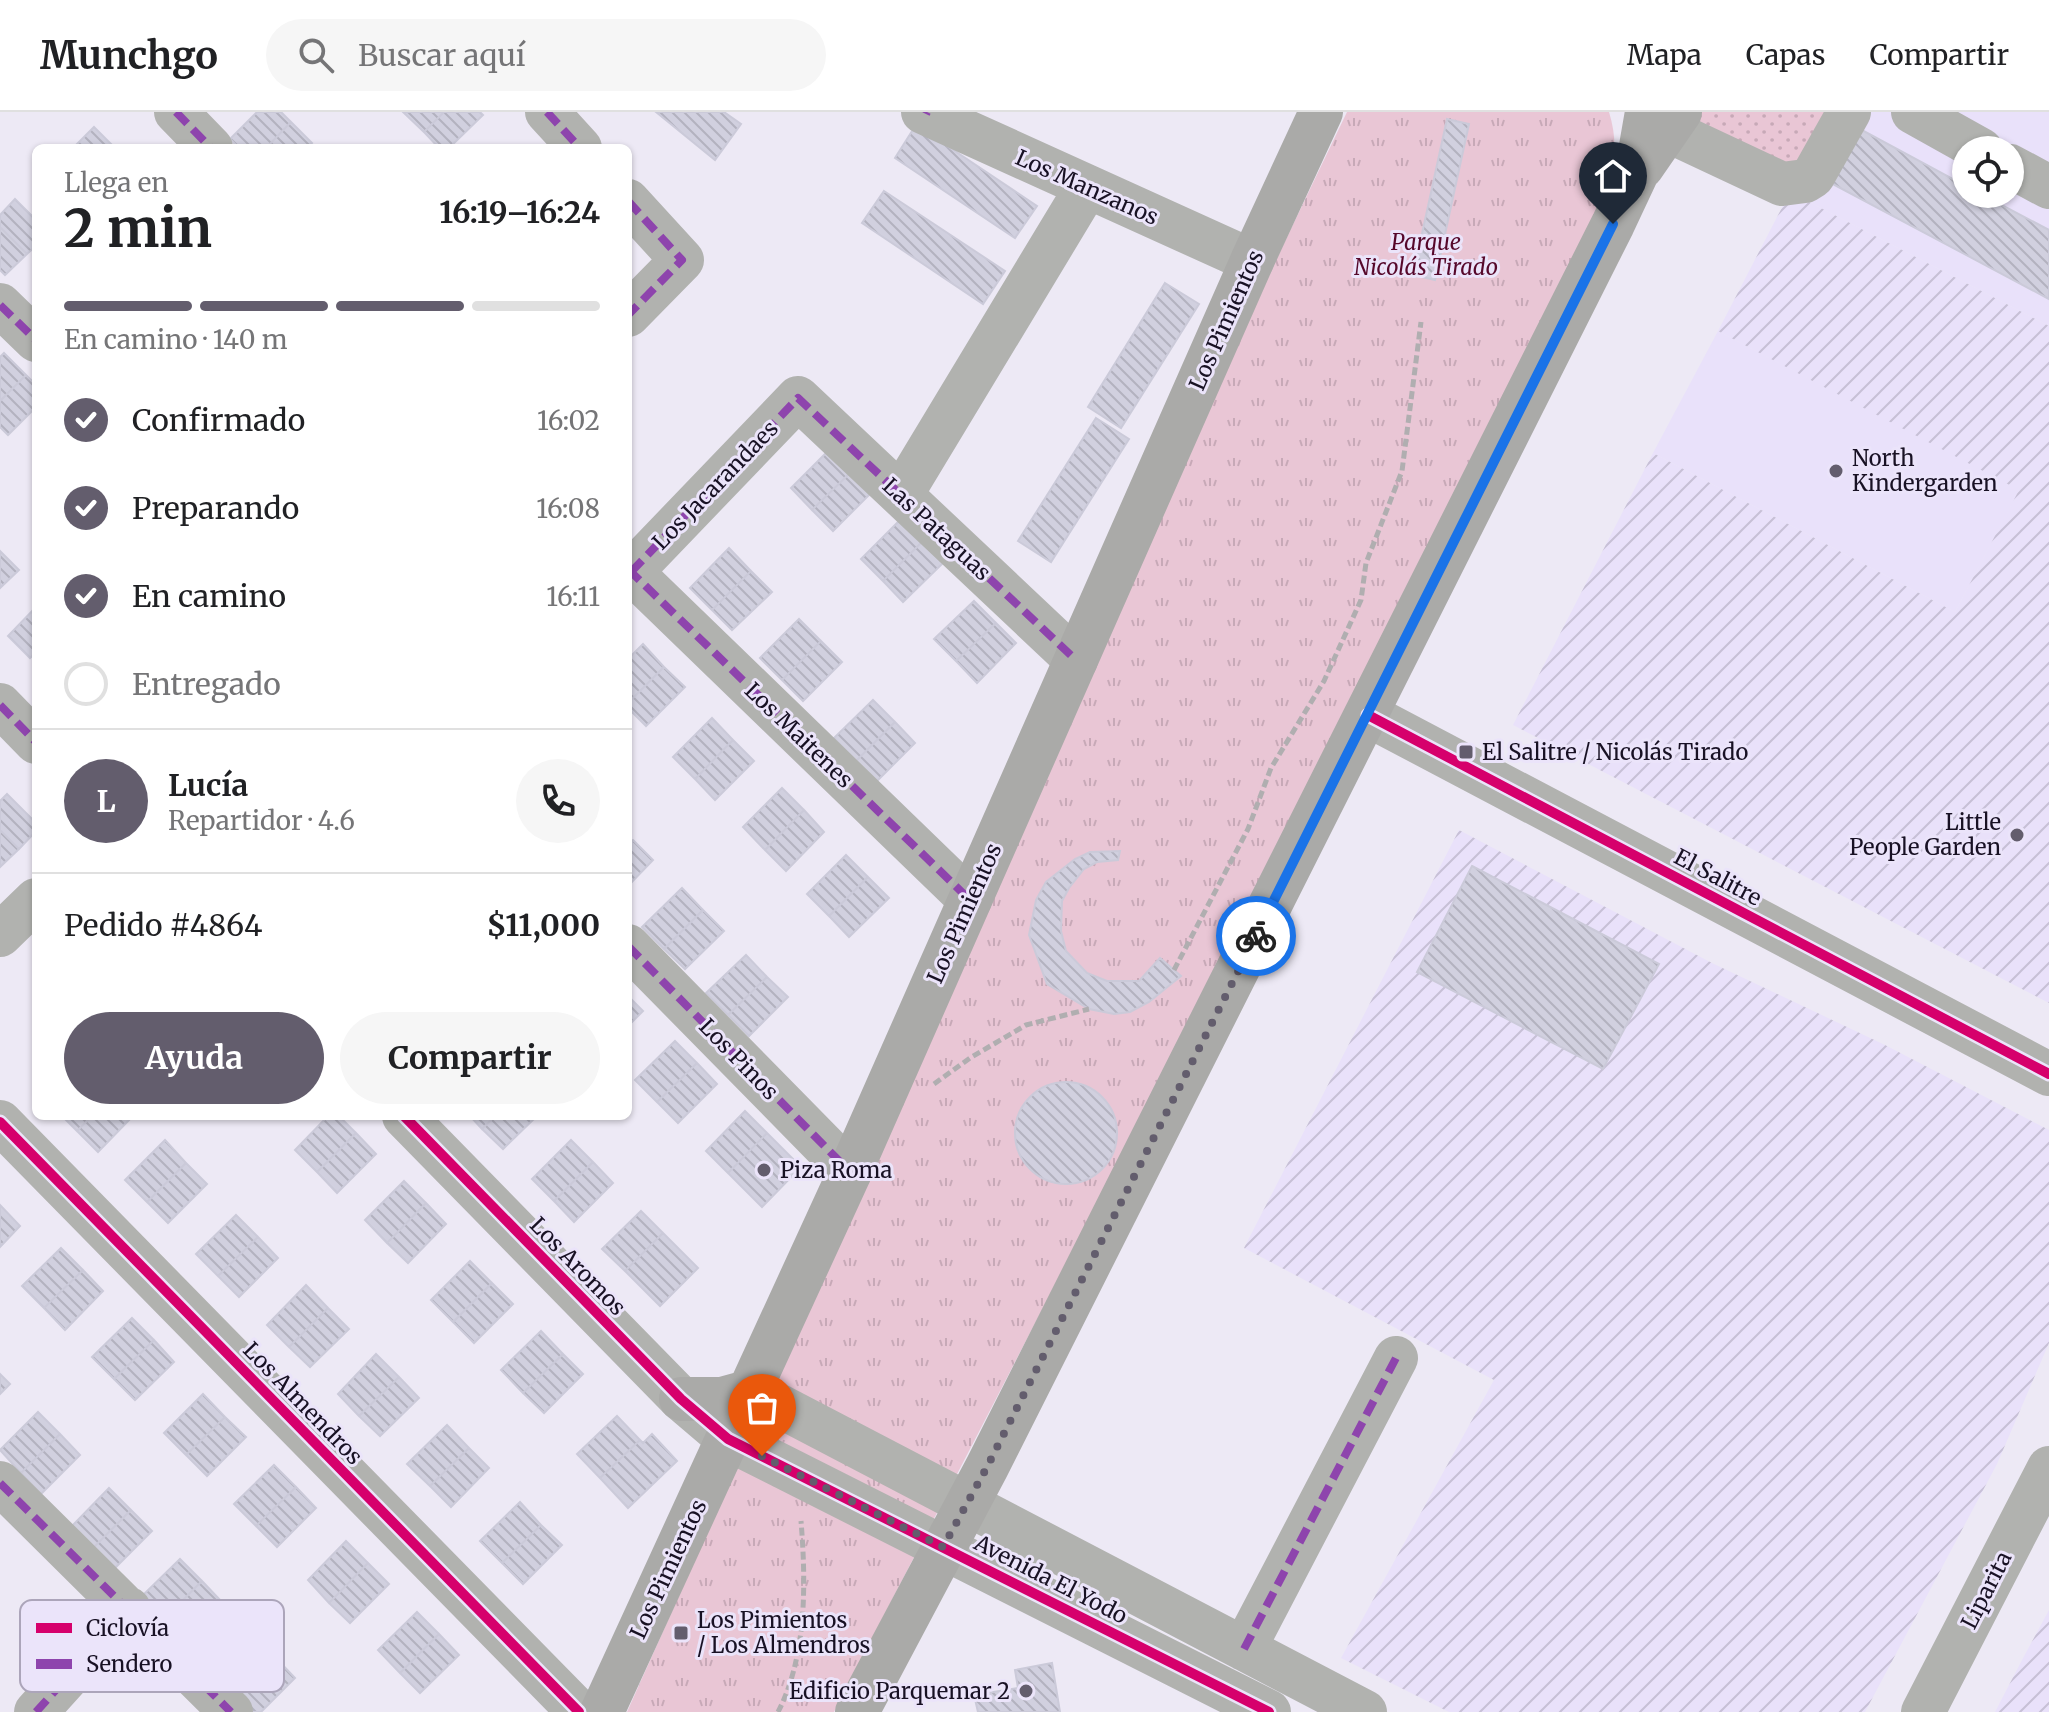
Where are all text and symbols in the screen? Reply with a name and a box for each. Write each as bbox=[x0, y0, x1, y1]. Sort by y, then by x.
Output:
search box bbox=[266, 19, 826, 91]
text: Munchgo bbox=[40, 32, 218, 79]
icon: search bbox=[294, 33, 338, 77]
text: Buscar aquí bbox=[358, 36, 526, 74]
text: Mapa bbox=[1627, 37, 1702, 73]
text: Capas bbox=[1746, 37, 1825, 73]
text: Compartir bbox=[1869, 37, 2009, 73]
map controls bbox=[1952, 136, 2024, 208]
button: locate bbox=[1952, 136, 2024, 208]
pin bbox=[1579, 142, 1647, 224]
street label: Los Manzanos bbox=[1011, 143, 1163, 231]
icon: home bbox=[1591, 154, 1635, 198]
text: Llega en bbox=[64, 166, 168, 199]
text: 16:19–16:24 bbox=[439, 193, 600, 231]
text: 2 min bbox=[64, 196, 212, 261]
park label: Parque Nicolás Tirado bbox=[1354, 228, 1498, 281]
street label: Los Pimientos bbox=[1183, 246, 1269, 394]
text: En camino · 140 m bbox=[64, 323, 287, 356]
icon: check bbox=[64, 398, 108, 442]
text: Confirmado bbox=[132, 401, 305, 439]
text: 16:02 bbox=[537, 404, 600, 437]
street label: Los Jacarandaes bbox=[646, 415, 784, 555]
place label: North Kindergarden bbox=[1852, 444, 1998, 497]
marker: North Kindergarden bbox=[1827, 462, 1845, 480]
street label: Las Pataguas bbox=[877, 472, 997, 586]
icon: check bbox=[64, 486, 108, 530]
text: Preparando bbox=[132, 489, 299, 527]
text: 16:08 bbox=[536, 492, 600, 525]
icon: check bbox=[64, 574, 108, 618]
text: En camino bbox=[132, 577, 286, 615]
text: 16:11 bbox=[546, 580, 600, 613]
text: Entregado bbox=[132, 665, 281, 703]
street label: Los Maitenes bbox=[739, 676, 859, 794]
place label: El Salitre / Nicolás Tirado bbox=[1482, 738, 1748, 766]
marker: El Salitre / Nicolás Tirado bbox=[1457, 743, 1475, 761]
button: phone bbox=[516, 759, 600, 843]
text: Lucía bbox=[168, 766, 248, 804]
text: L bbox=[96, 782, 116, 820]
text: Repartidor · 4.6 bbox=[168, 804, 355, 837]
place label: Little People Garden bbox=[1849, 808, 2001, 861]
marker: Little People Garden bbox=[2008, 826, 2026, 844]
street label: Los Pimientos bbox=[921, 839, 1007, 987]
street label: El Salitre bbox=[1670, 842, 1766, 912]
courier bbox=[1216, 896, 1296, 976]
text: Pedido #4864 bbox=[64, 906, 263, 944]
text: $11,000 bbox=[486, 906, 600, 944]
icon: bike bbox=[1234, 914, 1278, 958]
button: Ayuda bbox=[64, 1012, 324, 1104]
button: Compartir bbox=[340, 1012, 600, 1104]
street label: Los Pinos bbox=[693, 1013, 785, 1105]
place label: Piza Roma bbox=[780, 1156, 892, 1184]
marker: Piza Roma bbox=[755, 1161, 773, 1179]
street label: Los Aromos bbox=[524, 1211, 632, 1321]
street label: Los Almendros bbox=[238, 1336, 368, 1470]
pin bbox=[728, 1374, 796, 1456]
icon: bag bbox=[740, 1386, 784, 1430]
street label: Los Pimientos bbox=[624, 1495, 712, 1643]
street label: Avenida El Yodo bbox=[969, 1528, 1132, 1630]
street label: Liparita bbox=[1955, 1546, 2017, 1633]
legend bbox=[20, 1600, 284, 1692]
place label: Los Pimientos / Los Almendros bbox=[697, 1606, 870, 1659]
text: Ciclovía bbox=[86, 1614, 169, 1642]
marker: Los Pimientos / Los Almendros bbox=[672, 1624, 690, 1642]
text: Sendero bbox=[86, 1650, 173, 1678]
place label: Edificio Parquemar 2 bbox=[789, 1677, 1010, 1705]
marker: Edificio Parquemar 2 bbox=[1017, 1682, 1035, 1700]

